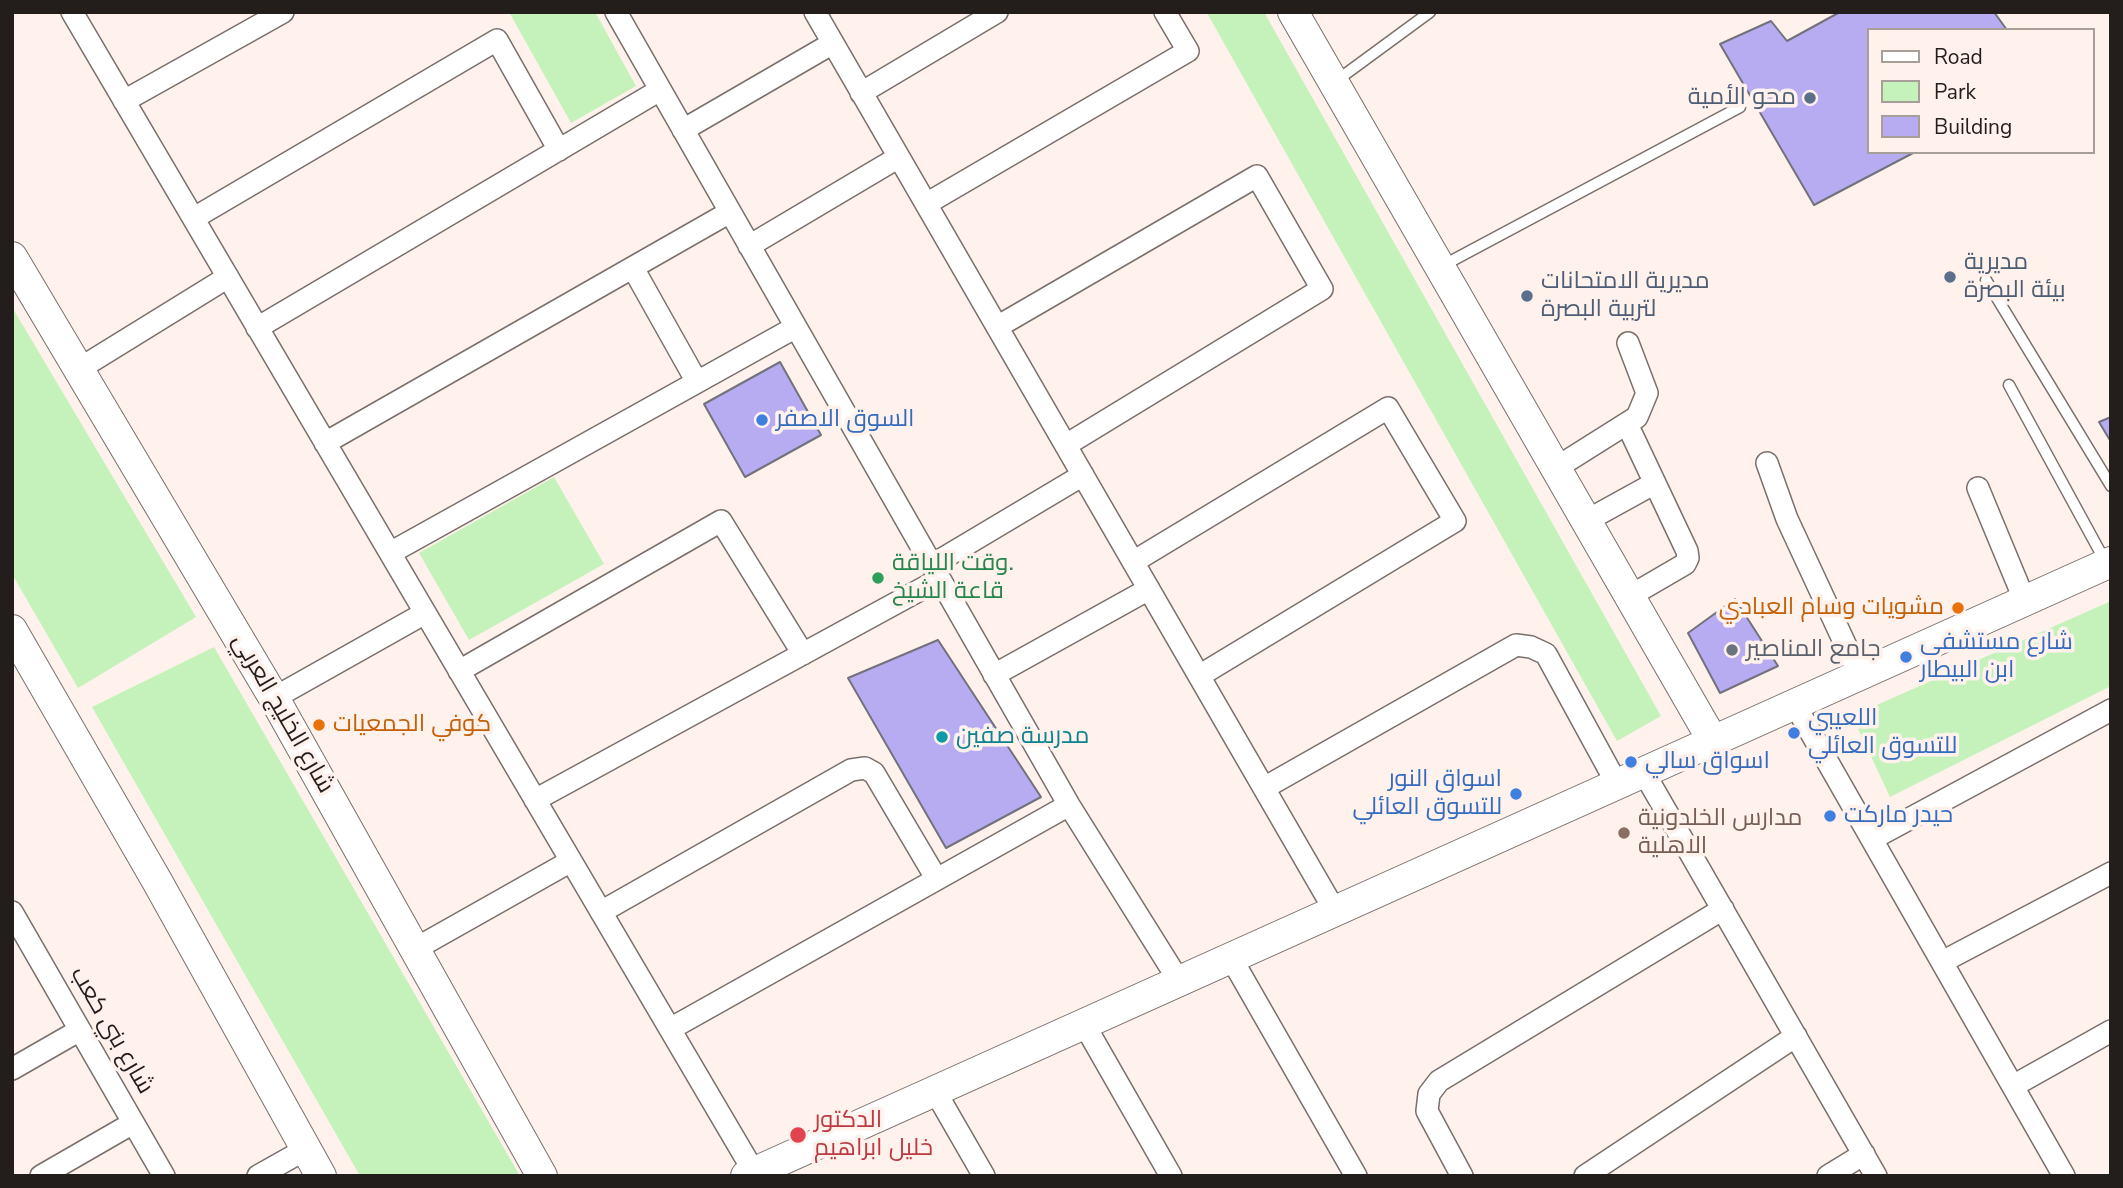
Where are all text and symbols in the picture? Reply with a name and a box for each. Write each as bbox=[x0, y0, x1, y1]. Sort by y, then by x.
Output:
legend bbox=[1868, 28, 2095, 154]
text: Road bbox=[1934, 43, 1983, 71]
text: Park bbox=[1934, 78, 1976, 106]
place label: محو الأمية bbox=[1688, 84, 1796, 112]
marker: محو الأمية bbox=[1802, 90, 1818, 106]
text: Building bbox=[1934, 113, 2012, 141]
place label: مديرية بيئة البصرة bbox=[1964, 249, 2066, 305]
place label: مديرية الامتحانات لتربية البصرة bbox=[1541, 268, 1710, 324]
marker: مديرية بيئة البصرة bbox=[1942, 269, 1958, 285]
marker: مديرية الامتحانات لتربية البصرة bbox=[1519, 288, 1535, 304]
place label: السوق الاصفر bbox=[776, 406, 915, 434]
marker: السوق الاصفر bbox=[754, 412, 770, 428]
place label: وقت اللياقة. قاعة الشيخ bbox=[892, 550, 1014, 606]
marker: وقت اللياقة. قاعة الشيخ bbox=[870, 570, 886, 586]
place label: مشويات وسام العبادي bbox=[1719, 594, 1944, 622]
marker: مشويات وسام العبادي bbox=[1950, 600, 1966, 616]
street label: شارع الخليج العربي bbox=[225, 629, 339, 799]
place label: شارع مستشفى ابن البيطار bbox=[1920, 629, 2073, 685]
place label: جامع المناصير bbox=[1746, 636, 1880, 664]
marker: جامع المناصير bbox=[1724, 642, 1740, 658]
marker: شارع مستشفى ابن البيطار bbox=[1898, 649, 1914, 665]
place label: اللعيبي للتسوق العائلي bbox=[1808, 705, 1957, 761]
place label: كوفي الجمعيات bbox=[333, 711, 491, 739]
marker: كوفي الجمعيات bbox=[311, 717, 327, 733]
place label: مدرسة صفين bbox=[956, 723, 1089, 751]
marker: اللعيبي للتسوق العائلي bbox=[1786, 725, 1802, 741]
marker: مدرسة صفين bbox=[934, 729, 950, 745]
place label: اسواق سالي bbox=[1645, 748, 1770, 776]
marker: اسواق سالي bbox=[1623, 754, 1639, 770]
place label: اسواق النور للتسوق العائلي bbox=[1353, 766, 1502, 822]
marker: اسواق النور للتسوق العائلي bbox=[1508, 786, 1524, 802]
place label: حيدر ماركت bbox=[1844, 802, 1953, 830]
place label: مدارس الخلدونية الاهلية bbox=[1638, 805, 1802, 861]
marker: حيدر ماركت bbox=[1822, 808, 1838, 824]
marker: مدارس الخلدونية الاهلية bbox=[1616, 825, 1632, 841]
street label: شارع بني كعب bbox=[63, 962, 159, 1100]
place label: الدكتور خليل ابراهيم bbox=[814, 1107, 933, 1163]
marker: الدكتور خليل ابراهيم bbox=[788, 1125, 808, 1145]

